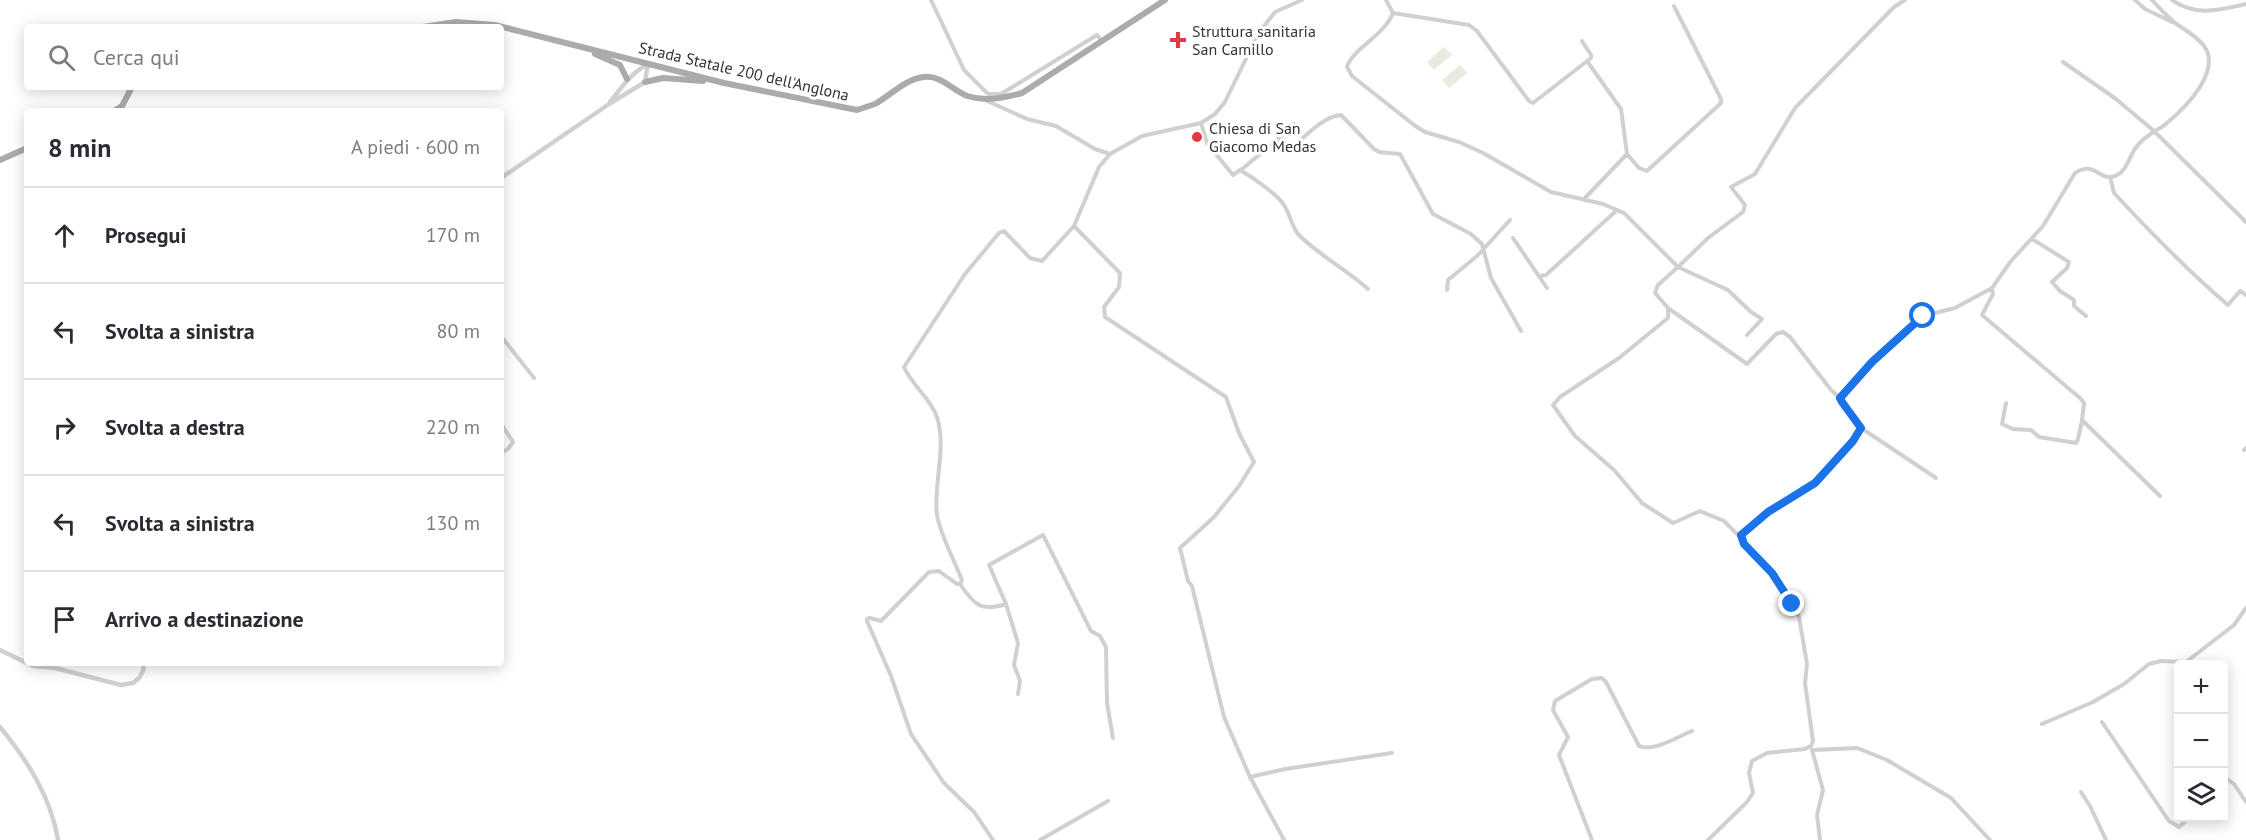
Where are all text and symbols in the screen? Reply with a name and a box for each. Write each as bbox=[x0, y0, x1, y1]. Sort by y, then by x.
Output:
place label: Struttura sanitaria San Camillo bbox=[1192, 21, 1316, 59]
search box bbox=[24, 24, 504, 90]
marker: Struttura sanitaria San Camillo bbox=[1169, 31, 1187, 49]
street label: Strada Statale 200 dell'Anglona bbox=[637, 37, 851, 105]
icon: search bbox=[45, 41, 78, 74]
text: Cerca qui bbox=[93, 43, 180, 71]
place label: Chiesa di San Giacomo Medas bbox=[1209, 118, 1317, 156]
marker: Chiesa di San Giacomo Medas bbox=[1190, 130, 1204, 144]
text: 8 min bbox=[48, 131, 111, 164]
text: A piedi · 600 m bbox=[351, 134, 480, 160]
icon: ahead bbox=[48, 219, 81, 252]
text: Prosegui bbox=[105, 221, 186, 249]
text: 170 m bbox=[426, 222, 480, 248]
route start bbox=[1909, 302, 1935, 328]
icon: left bbox=[48, 315, 81, 348]
text: Svolta a sinistra bbox=[105, 317, 255, 345]
text: 80 m bbox=[437, 318, 480, 344]
icon: right bbox=[48, 411, 81, 444]
text: Svolta a destra bbox=[105, 413, 245, 441]
text: 220 m bbox=[426, 414, 480, 440]
icon: left bbox=[48, 507, 81, 540]
text: Svolta a sinistra bbox=[105, 509, 255, 537]
text: 130 m bbox=[426, 510, 480, 536]
route end bbox=[1778, 590, 1804, 616]
icon: arrive bbox=[48, 603, 81, 636]
text: Arrivo a destinazione bbox=[105, 605, 304, 633]
map controls bbox=[2174, 660, 2228, 822]
button: + bbox=[2174, 660, 2228, 714]
button: − bbox=[2174, 714, 2228, 768]
button: layers bbox=[2174, 768, 2228, 822]

